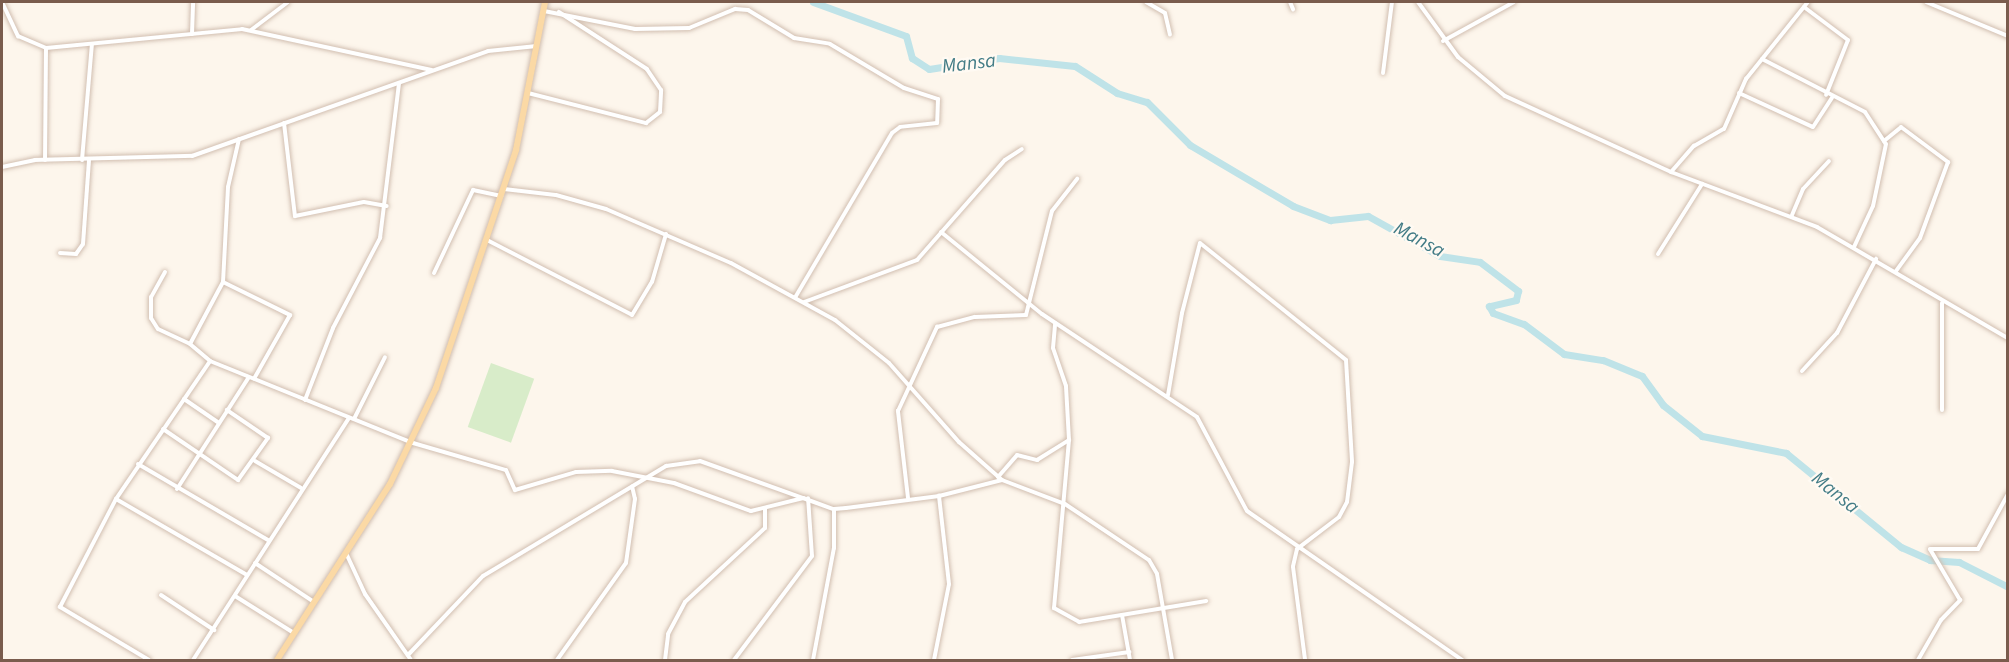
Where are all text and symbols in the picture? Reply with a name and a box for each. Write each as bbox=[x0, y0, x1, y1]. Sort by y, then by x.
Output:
water label: Mansa bbox=[941, 49, 997, 79]
water label: Mansa bbox=[1389, 217, 1449, 263]
water label: Mansa bbox=[1806, 467, 1864, 519]

